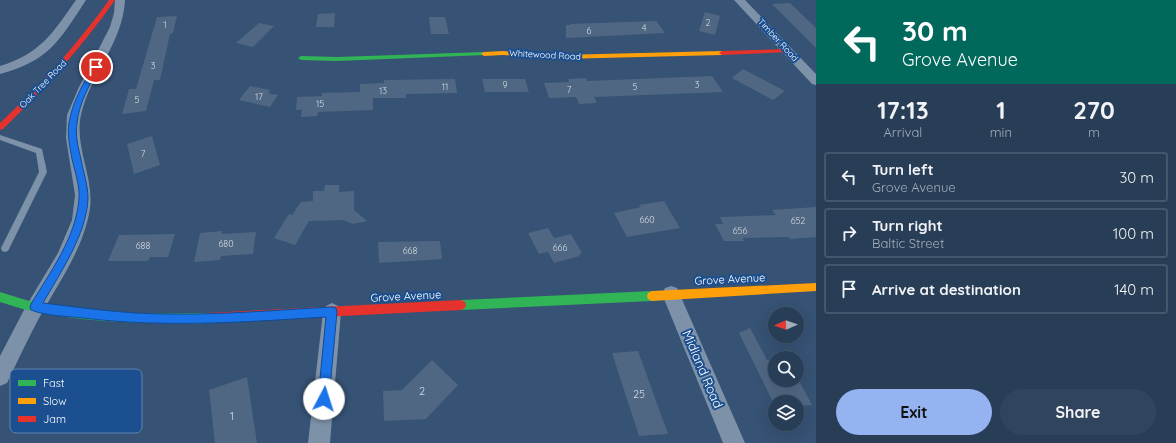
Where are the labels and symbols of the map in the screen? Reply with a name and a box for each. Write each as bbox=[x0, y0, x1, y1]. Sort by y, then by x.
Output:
street label: Timber Road bbox=[756, 16, 801, 63]
house number: 2 bbox=[706, 17, 711, 28]
house number: 1 bbox=[163, 19, 167, 30]
house number: 4 bbox=[642, 22, 647, 33]
house number: 6 bbox=[587, 25, 592, 36]
street label: Whitewood Road bbox=[509, 47, 581, 62]
pin bbox=[79, 50, 113, 84]
street label: Oak Tree Road bbox=[17, 57, 68, 110]
house number: 3 bbox=[151, 60, 156, 71]
house number: 9 bbox=[502, 79, 508, 90]
house number: 3 bbox=[695, 79, 700, 90]
house number: 11 bbox=[442, 81, 448, 92]
house number: 5 bbox=[633, 81, 638, 92]
house number: 7 bbox=[567, 84, 572, 95]
house number: 13 bbox=[379, 85, 387, 96]
house number: 17 bbox=[255, 91, 263, 102]
house number: 5 bbox=[135, 94, 140, 105]
house number: 15 bbox=[316, 98, 324, 109]
house number: 7 bbox=[141, 148, 146, 159]
house number: 660 bbox=[639, 214, 655, 225]
house number: 652 bbox=[791, 215, 805, 226]
house number: 656 bbox=[733, 225, 747, 236]
house number: 680 bbox=[218, 238, 234, 249]
house number: 688 bbox=[136, 240, 150, 251]
house number: 666 bbox=[553, 242, 567, 253]
house number: 668 bbox=[403, 245, 417, 256]
street label: Grove Avenue bbox=[694, 270, 766, 288]
street label: Grove Avenue bbox=[370, 287, 442, 305]
north arrow bbox=[768, 307, 804, 343]
street label: Midland Road bbox=[679, 327, 727, 411]
legend bbox=[10, 369, 142, 433]
text: Fast bbox=[43, 376, 65, 390]
position arrow bbox=[303, 378, 345, 420]
house number: 2 bbox=[419, 384, 425, 398]
house number: 25 bbox=[633, 387, 645, 401]
text: Slow bbox=[43, 394, 67, 408]
house number: 1 bbox=[230, 409, 234, 423]
text: Jam bbox=[43, 412, 66, 426]

